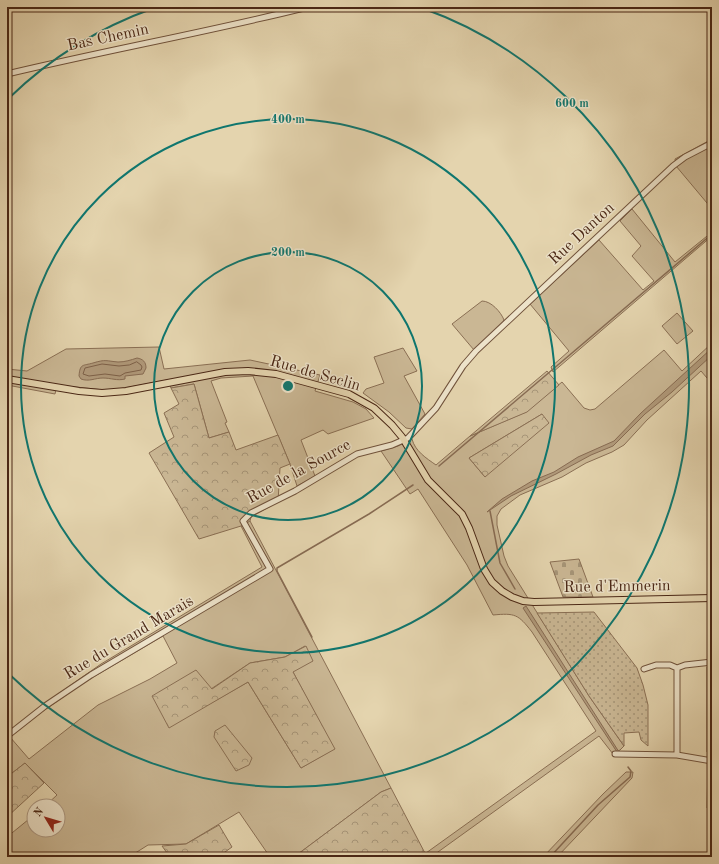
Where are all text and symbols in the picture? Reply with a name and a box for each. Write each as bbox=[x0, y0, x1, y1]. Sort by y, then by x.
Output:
street label: Bas Chemin bbox=[66, 21, 151, 54]
text: 600 m bbox=[555, 98, 589, 110]
text: 400 m bbox=[271, 114, 305, 126]
street label: Rue Danton bbox=[546, 200, 618, 268]
text: 200 m bbox=[271, 247, 305, 259]
street label: Rue de Seclin bbox=[268, 353, 363, 395]
centre of rings bbox=[281, 379, 295, 393]
street label: Rue de la Source bbox=[244, 437, 354, 507]
street label: Rue d'Emmerin bbox=[563, 578, 671, 596]
street label: Rue du Grand Marais bbox=[62, 593, 196, 683]
north arrow bbox=[26, 798, 66, 838]
text: N bbox=[32, 806, 47, 819]

